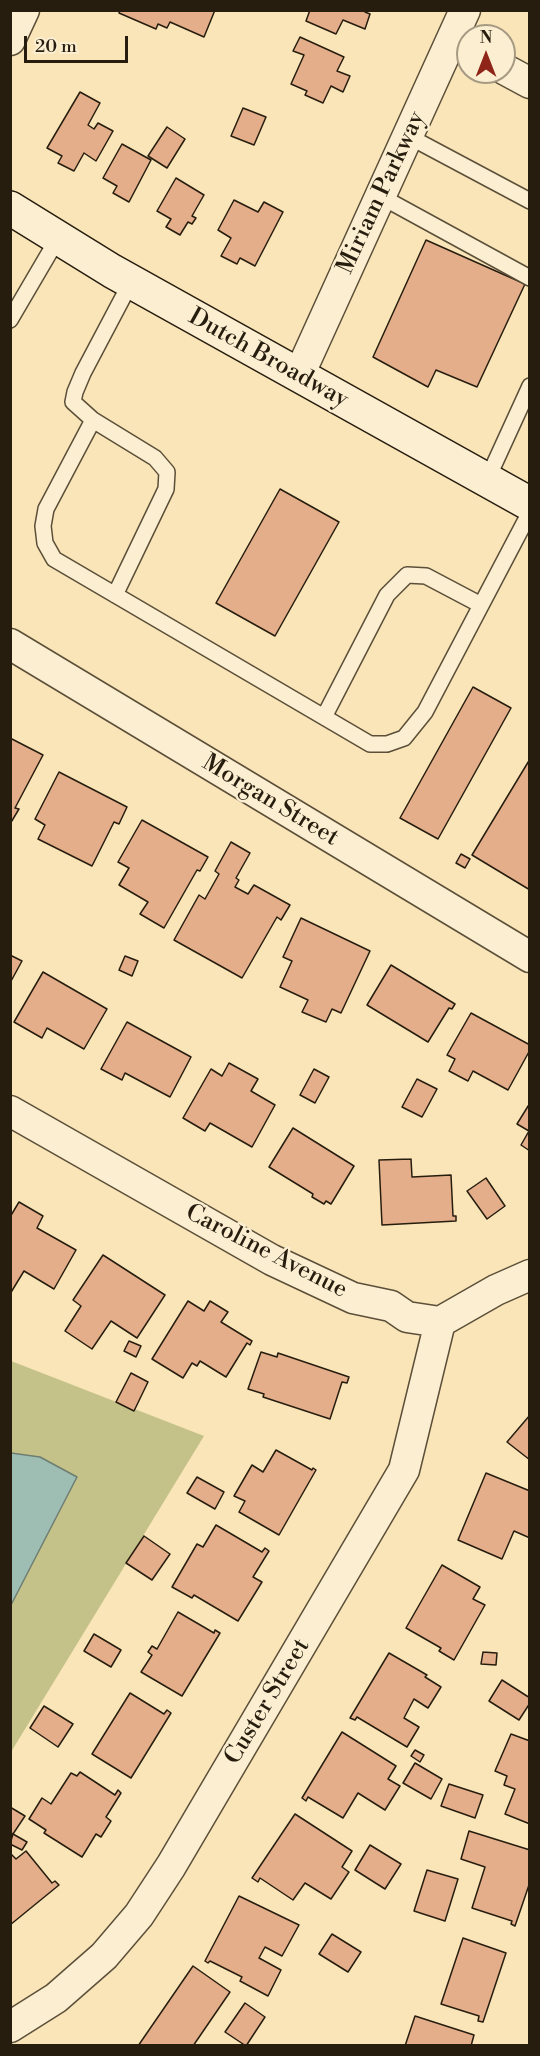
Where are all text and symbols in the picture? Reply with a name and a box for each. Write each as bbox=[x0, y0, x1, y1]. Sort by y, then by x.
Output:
scale bar bbox=[27, 24, 130, 62]
north arrow bbox=[456, 24, 516, 84]
text: N bbox=[480, 28, 492, 48]
text: 20 m bbox=[35, 35, 77, 58]
street label: Miriam Parkway bbox=[332, 107, 432, 279]
street label: Dutch Broadway bbox=[183, 303, 353, 415]
street label: Morgan Street bbox=[197, 749, 343, 853]
street label: Caroline Avenue bbox=[180, 1199, 352, 1305]
street label: Custer Street bbox=[219, 1634, 317, 1770]

